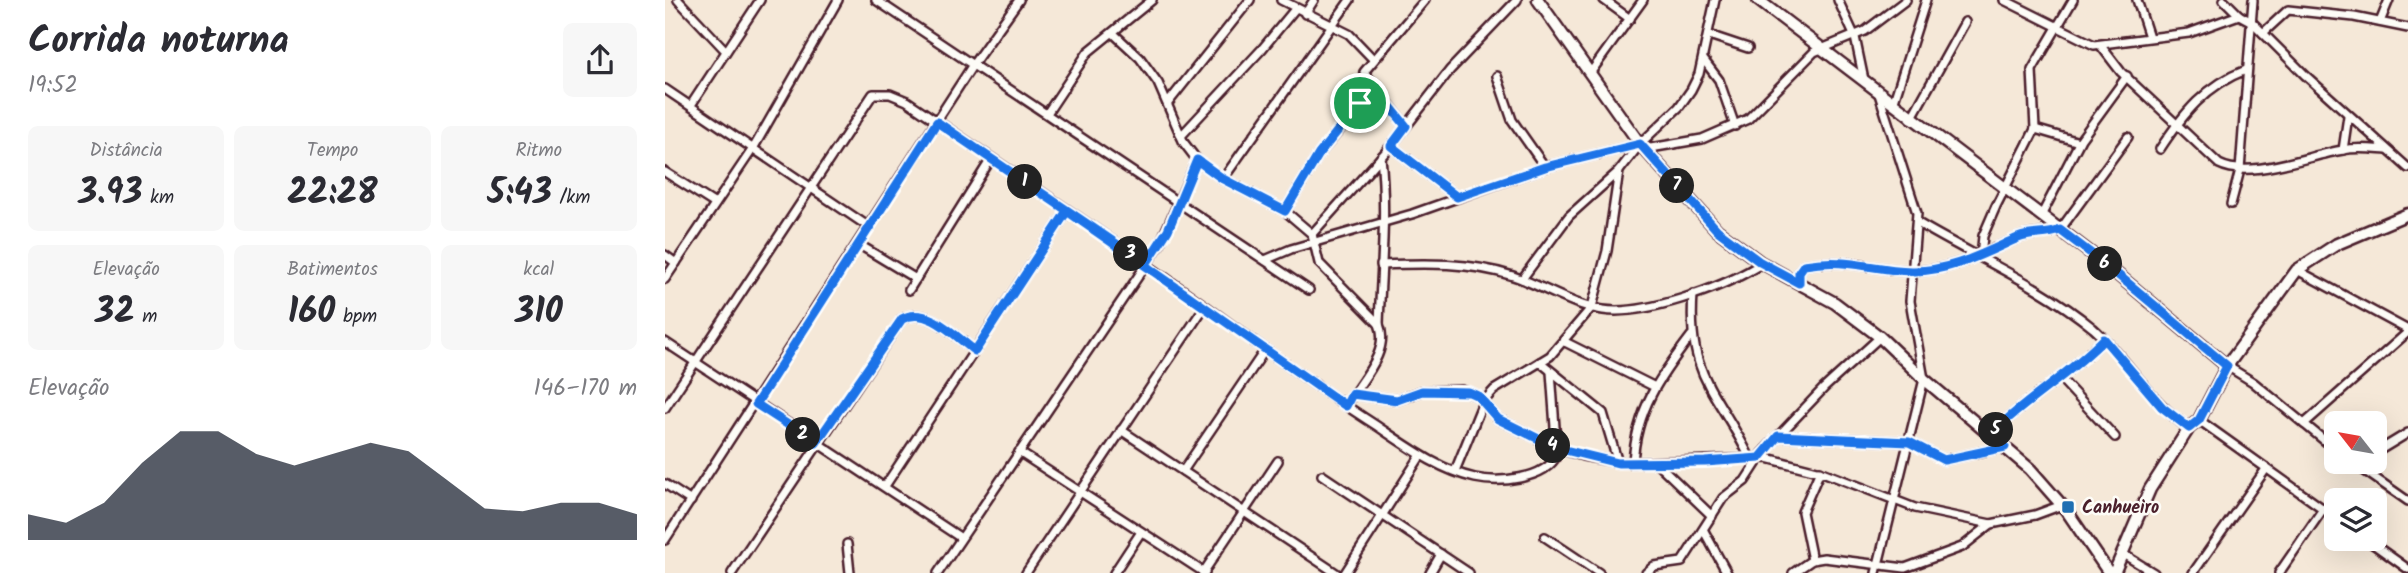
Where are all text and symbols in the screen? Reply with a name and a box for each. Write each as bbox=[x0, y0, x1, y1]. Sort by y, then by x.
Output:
text: Corrida noturna bbox=[28, 12, 289, 72]
button: share bbox=[563, 23, 637, 97]
text: 19:52 bbox=[28, 68, 78, 104]
pin bbox=[1330, 73, 1390, 133]
icon: arrive bbox=[1341, 84, 1379, 122]
text: Distância bbox=[90, 136, 163, 166]
text: Tempo bbox=[307, 136, 358, 166]
text: Ritmo bbox=[515, 136, 562, 166]
pin: 1 bbox=[1007, 164, 1043, 200]
text: 3.93 bbox=[78, 166, 142, 222]
text: 22:28 bbox=[287, 166, 378, 222]
text: 5:43 bbox=[487, 166, 552, 222]
text: 1 bbox=[1022, 166, 1027, 196]
pin: 7 bbox=[1660, 168, 1695, 204]
text: 7 bbox=[1672, 170, 1681, 200]
text: km bbox=[142, 183, 174, 213]
text: /km bbox=[552, 183, 590, 213]
pin: 3 bbox=[1113, 236, 1149, 272]
text: 3 bbox=[1125, 238, 1136, 268]
pin: 6 bbox=[2087, 246, 2123, 282]
text: 6 bbox=[2099, 248, 2110, 278]
text: Elevação bbox=[93, 255, 160, 285]
text: Batimentos bbox=[287, 255, 378, 285]
text: kcal bbox=[523, 255, 554, 285]
text: 32 bbox=[95, 285, 135, 341]
text: 160 bbox=[288, 285, 335, 341]
text: 310 bbox=[515, 285, 563, 341]
text: m bbox=[135, 302, 157, 332]
text: bpm bbox=[335, 302, 377, 332]
text: Elevação bbox=[28, 371, 110, 407]
text: 146–170 m bbox=[533, 371, 637, 407]
north arrow bbox=[2324, 411, 2387, 474]
map controls bbox=[2324, 411, 2387, 551]
pin: 5 bbox=[1979, 412, 2013, 448]
text: 5 bbox=[1991, 414, 2000, 444]
pin: 2 bbox=[785, 418, 821, 452]
text: 2 bbox=[797, 419, 808, 449]
pin: 4 bbox=[1535, 428, 1571, 464]
text: 4 bbox=[1547, 430, 1558, 460]
button: layers bbox=[2324, 488, 2387, 551]
place label: Canhueiro bbox=[2082, 494, 2159, 523]
marker: Canhueiro bbox=[2060, 499, 2076, 515]

